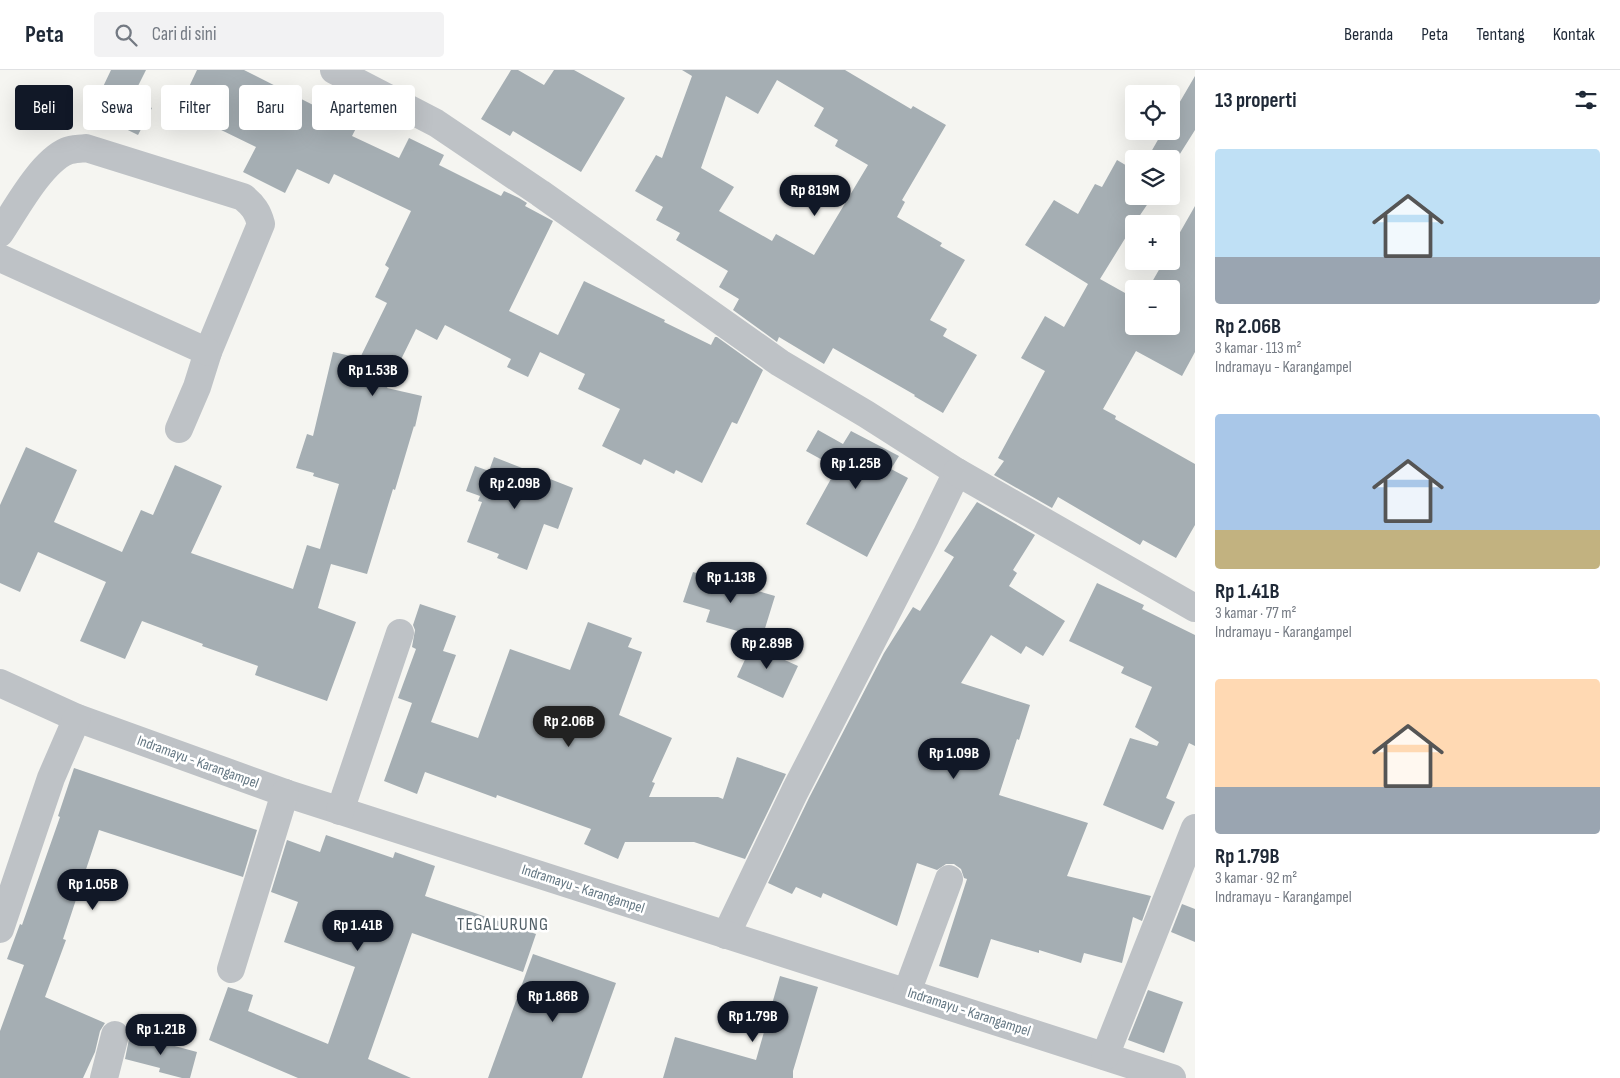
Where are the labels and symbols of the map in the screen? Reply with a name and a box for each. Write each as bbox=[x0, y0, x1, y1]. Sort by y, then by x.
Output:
pin: Rp 819M bbox=[769, 174, 861, 217]
pin: Rp 1.53B bbox=[321, 354, 425, 397]
pin: Rp 1.25B bbox=[804, 448, 908, 490]
pin: Rp 2.09B bbox=[463, 468, 567, 510]
pin: Rp 1.13B bbox=[679, 562, 783, 604]
pin: Rp 2.89B bbox=[715, 628, 819, 670]
pin: Rp 2.06B bbox=[517, 706, 621, 748]
street label: Indramayu - Karangampel bbox=[135, 731, 261, 793]
pin: Rp 1.09B bbox=[902, 738, 1006, 780]
street label: Indramayu - Karangampel bbox=[519, 860, 647, 918]
pin: Rp 1.05B bbox=[41, 868, 145, 911]
pin: Rp 1.41B bbox=[306, 910, 410, 952]
district label: TEGALURUNG bbox=[457, 914, 549, 935]
pin: Rp 1.86B bbox=[501, 980, 605, 1023]
street label: Indramayu - Karangampel bbox=[905, 983, 1033, 1041]
pin: Rp 1.79B bbox=[701, 1000, 805, 1043]
pin: Rp 1.21B bbox=[109, 1014, 213, 1056]

